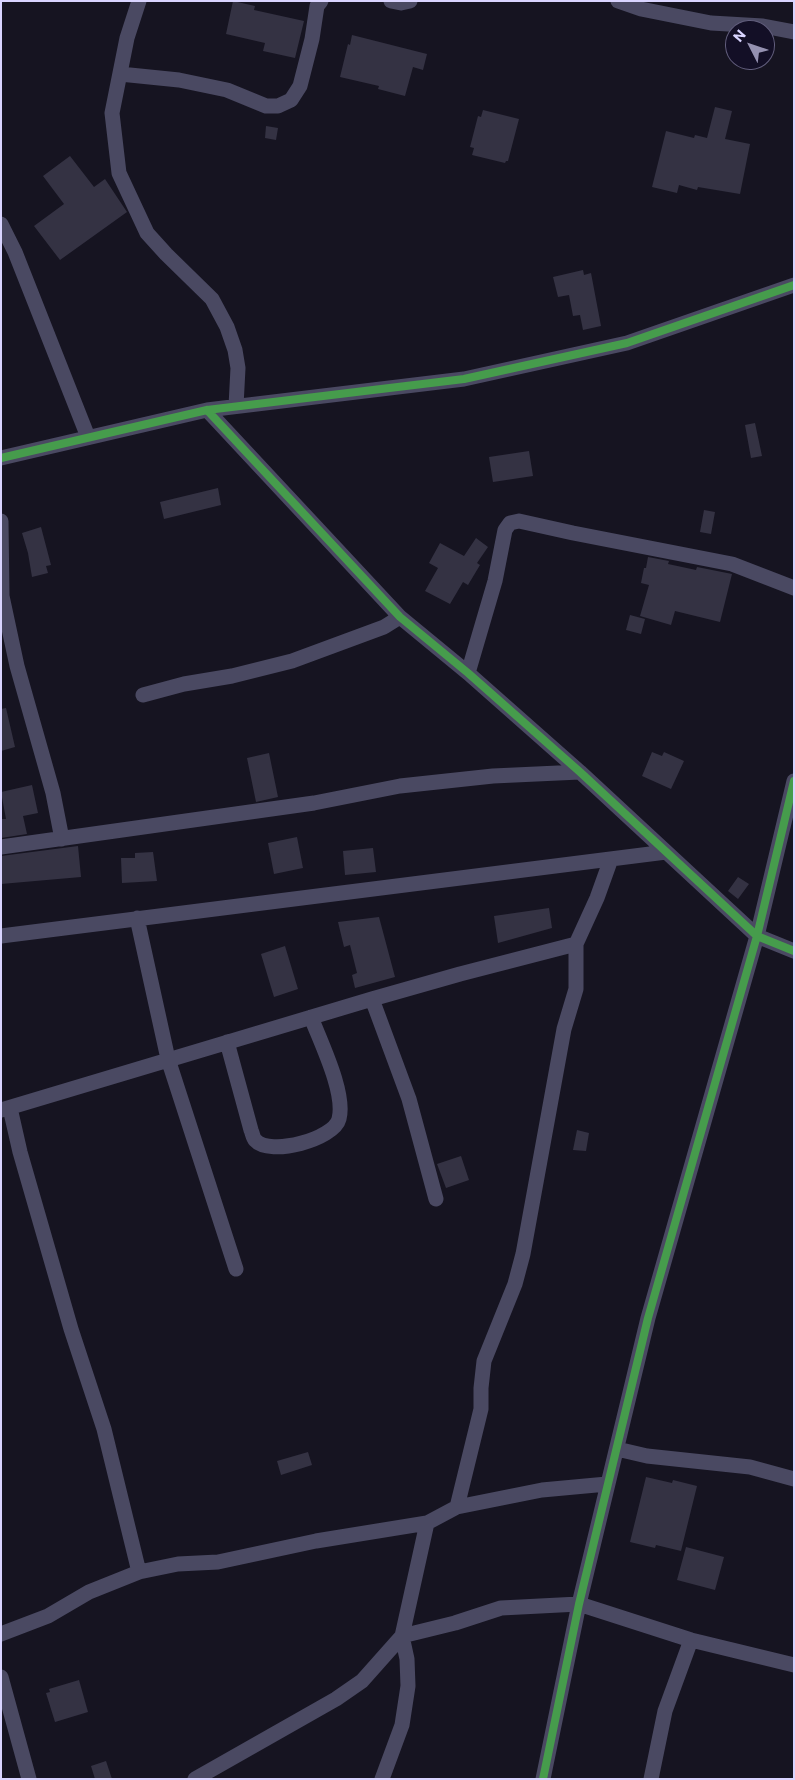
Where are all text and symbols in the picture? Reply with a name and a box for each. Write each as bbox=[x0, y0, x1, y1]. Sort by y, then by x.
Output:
north arrow bbox=[725, 20, 775, 70]
text: N bbox=[729, 26, 749, 45]

